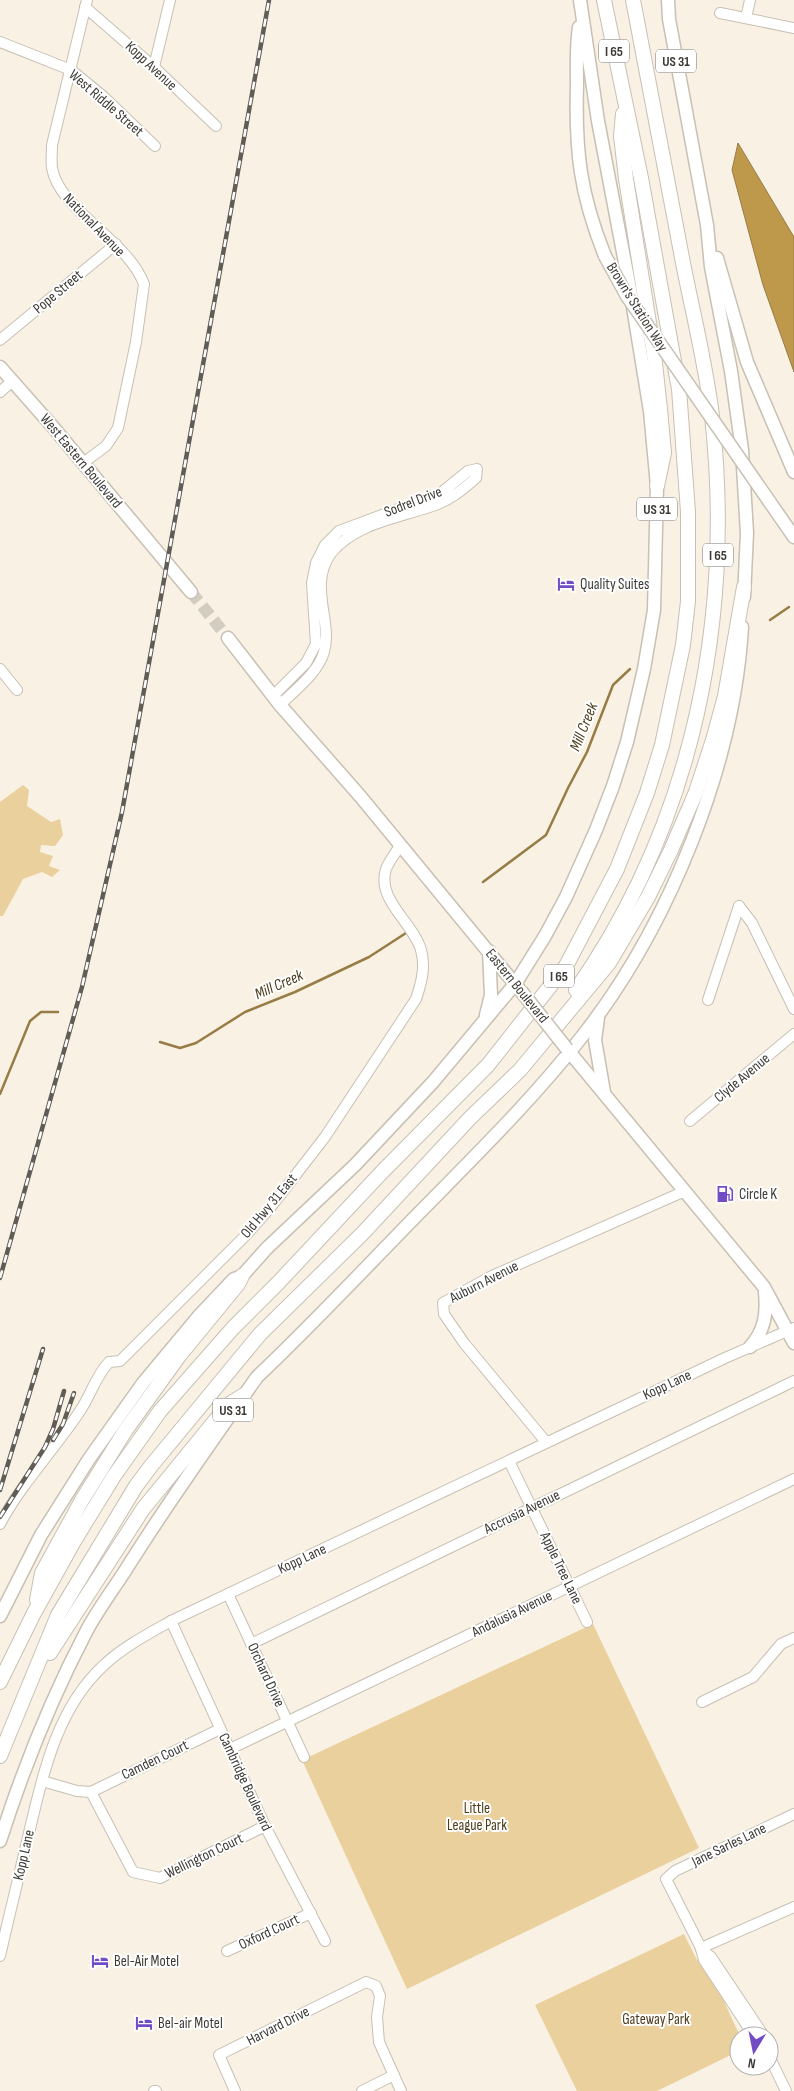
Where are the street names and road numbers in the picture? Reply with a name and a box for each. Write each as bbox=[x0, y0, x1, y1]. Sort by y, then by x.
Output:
street label: Kopp Avenue bbox=[121, 37, 181, 95]
road number: I 65 bbox=[599, 40, 629, 62]
road number: US 31 bbox=[656, 49, 696, 72]
street label: West Riddle Street bbox=[65, 65, 148, 141]
street label: National Avenue bbox=[59, 189, 129, 261]
street label: Brown's Station Way bbox=[602, 259, 672, 355]
street label: Pope Street bbox=[29, 266, 87, 318]
street label: West Eastern Boulevard bbox=[36, 410, 126, 512]
street label: Sodrel Drive bbox=[381, 482, 445, 522]
road number: US 31 bbox=[637, 498, 677, 520]
road number: I 65 bbox=[703, 544, 733, 566]
street label: Eastern Boulevard bbox=[481, 945, 553, 1027]
road number: I 65 bbox=[544, 964, 574, 988]
street label: Clyde Avenue bbox=[710, 1049, 774, 1107]
street label: Old Hwy 31 East bbox=[236, 1169, 302, 1242]
street label: Auburn Avenue bbox=[445, 1257, 522, 1308]
street label: Kopp Lane bbox=[640, 1366, 694, 1404]
road number: US 31 bbox=[213, 1398, 253, 1422]
street label: Accrusia Avenue bbox=[480, 1485, 563, 1539]
street label: Apple Tree Lane bbox=[535, 1528, 587, 1607]
street label: Kopp Lane bbox=[275, 1540, 329, 1578]
street label: Andalusia Avenue bbox=[468, 1586, 555, 1642]
street label: Orchard Drive bbox=[243, 1640, 289, 1710]
street label: Cambridge Boulevard bbox=[214, 1730, 276, 1834]
street label: Camden Court bbox=[118, 1735, 192, 1784]
street label: Jane Sarles Lane bbox=[688, 1819, 769, 1872]
street label: Kopp Lane bbox=[9, 1828, 39, 1882]
street label: Wellington Court bbox=[162, 1829, 247, 1883]
street label: Oxford Court bbox=[236, 1910, 303, 1954]
street label: Harvard Drive bbox=[243, 2002, 313, 2050]

